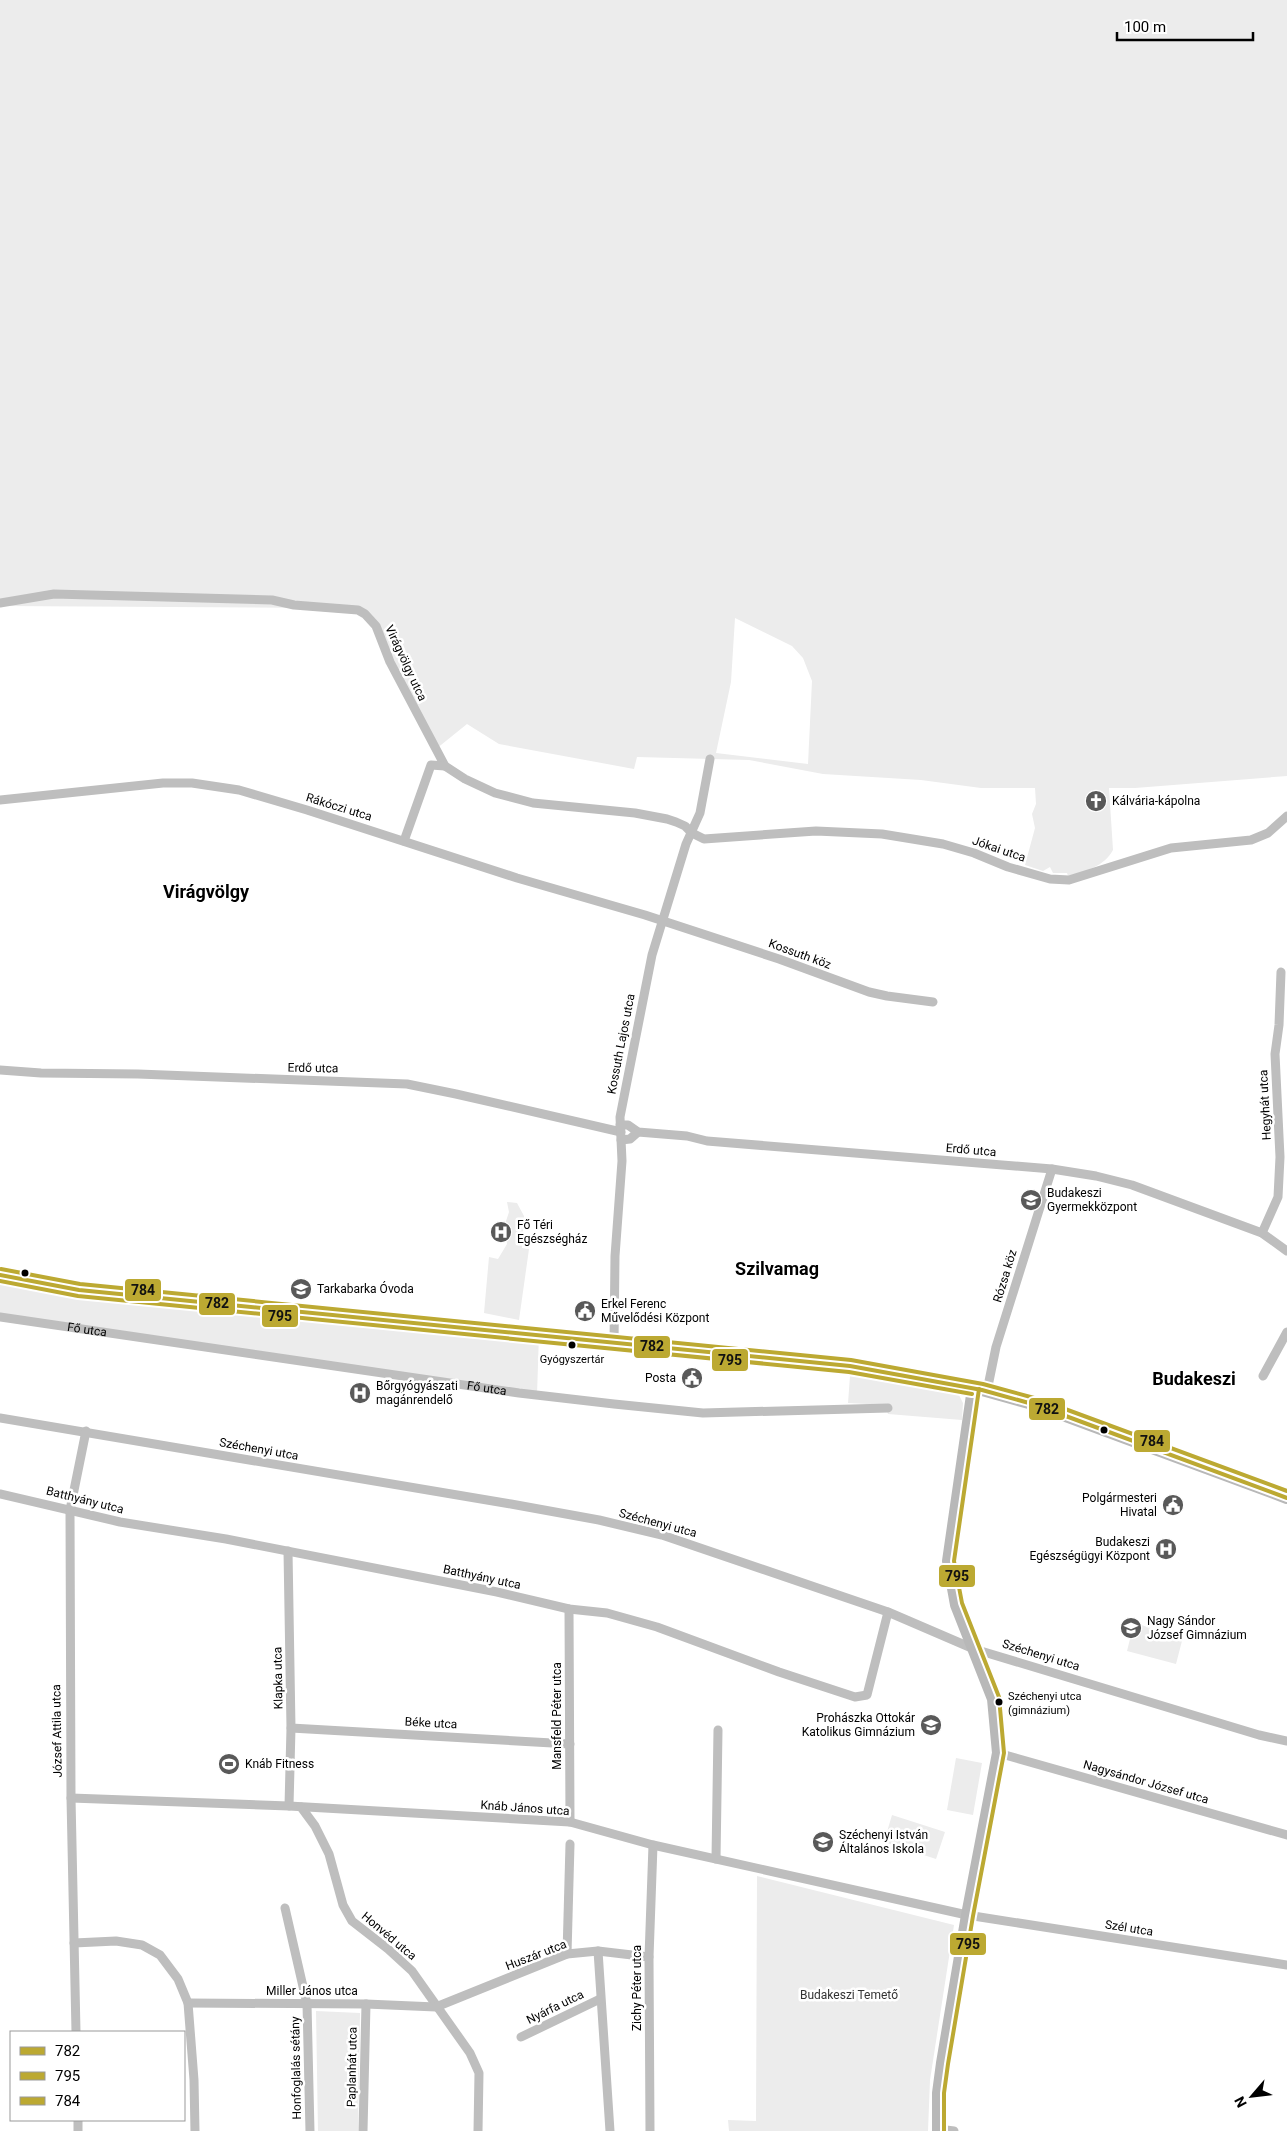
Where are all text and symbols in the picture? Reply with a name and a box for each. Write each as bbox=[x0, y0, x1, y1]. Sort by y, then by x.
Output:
scale bar bbox=[1117, 10, 1253, 42]
text: 100 m bbox=[1124, 18, 1166, 36]
street label: Virágvölgy utca bbox=[382, 623, 430, 703]
church icon: Kálvária-kápolna bbox=[1084, 789, 1108, 813]
street label: Rákóczi utca bbox=[304, 790, 374, 824]
place label: Kálvária-kápolna bbox=[1112, 794, 1200, 808]
street label: Jókai utca bbox=[971, 833, 1027, 865]
district label: Virágvölgy bbox=[163, 881, 250, 902]
street label: Kossuth köz bbox=[767, 936, 833, 972]
street label: Kossuth Lajos utca bbox=[604, 993, 638, 1095]
street label: Erdő utca bbox=[288, 1061, 338, 1075]
street label: Hegyhát utca bbox=[1256, 1069, 1274, 1141]
street label: Erdő utca bbox=[945, 1141, 997, 1159]
place label: Budakeszi Gyermekközpont bbox=[1047, 1186, 1137, 1214]
school or university icon: Budakeszi Gyermekközpont bbox=[1019, 1188, 1043, 1212]
place label: Fő Téri Egészségház bbox=[517, 1218, 587, 1246]
hospital icon: Fő Téri Egészségház bbox=[489, 1220, 513, 1244]
street label: Rózsa köz bbox=[990, 1248, 1020, 1304]
district label: Szilvamag bbox=[735, 1258, 819, 1279]
unlabelled marker bbox=[20, 1268, 30, 1278]
school or university icon: Tarkabarka Óvoda bbox=[289, 1277, 313, 1301]
line badge: 784 bbox=[124, 1278, 162, 1302]
place label: Tarkabarka Óvoda bbox=[317, 1281, 414, 1296]
text: 784 bbox=[131, 1282, 155, 1298]
line badge: 782 bbox=[198, 1292, 236, 1316]
text: 782 bbox=[205, 1295, 229, 1311]
place label: Erkel Ferenc Művelődési Központ bbox=[601, 1297, 709, 1325]
public building icon: Erkel Ferenc Művelődési Központ bbox=[573, 1299, 597, 1323]
line badge: 795 bbox=[261, 1304, 299, 1328]
text: 795 bbox=[268, 1308, 292, 1324]
street label: Fő utca bbox=[66, 1320, 108, 1340]
line badge: 782 bbox=[633, 1335, 671, 1359]
text: 782 bbox=[640, 1338, 664, 1354]
marker: Gyógyszertár bbox=[567, 1340, 577, 1350]
line badge: 795 bbox=[711, 1348, 749, 1372]
text: 795 bbox=[718, 1352, 742, 1368]
place label: Gyógyszertár bbox=[540, 1353, 604, 1366]
public building icon: Posta bbox=[680, 1366, 704, 1390]
district label: Budakeszi bbox=[1152, 1368, 1236, 1389]
place label: Posta bbox=[645, 1371, 676, 1385]
street label: Fő utca bbox=[466, 1378, 507, 1398]
place label: Bőrgyógyászati magánrendelő bbox=[376, 1379, 458, 1407]
hospital icon: Bőrgyógyászati magánrendelő bbox=[348, 1381, 372, 1405]
line badge: 782 bbox=[1028, 1397, 1066, 1421]
text: 782 bbox=[1035, 1401, 1059, 1417]
unlabelled marker bbox=[1099, 1425, 1109, 1435]
line badge: 784 bbox=[1133, 1429, 1171, 1453]
text: 784 bbox=[1140, 1433, 1164, 1449]
street label: Széchenyi utca bbox=[218, 1435, 300, 1463]
street label: Batthyány utca bbox=[45, 1484, 125, 1516]
place label: Polgármesteri Hivatal bbox=[1082, 1491, 1157, 1519]
public building icon: Polgármesteri Hivatal bbox=[1161, 1493, 1185, 1517]
street label: Széchenyi utca bbox=[617, 1506, 699, 1540]
place label: Budakeszi Egészségügyi Központ bbox=[1030, 1535, 1150, 1563]
hospital icon: Budakeszi Egészségügyi Központ bbox=[1154, 1537, 1178, 1561]
street label: Batthyány utca bbox=[442, 1562, 522, 1592]
line badge: 795 bbox=[938, 1564, 976, 1588]
text: 795 bbox=[945, 1568, 969, 1584]
place label: Nagy Sándor József Gimnázium bbox=[1147, 1614, 1247, 1642]
school or university icon: Nagy Sándor József Gimnázium bbox=[1119, 1616, 1143, 1640]
street label: Széchenyi utca bbox=[1001, 1637, 1081, 1673]
street label: Klapka utca bbox=[270, 1647, 286, 1709]
street label: Mansfeld Péter utca bbox=[550, 1662, 564, 1770]
street label: József Attila utca bbox=[49, 1684, 65, 1778]
place label: Széchenyi utca (gimnázium) bbox=[1008, 1690, 1081, 1717]
marker: Széchenyi utca (gimnázium) bbox=[994, 1697, 1004, 1707]
place label: Prohászka Ottokár Katolikus Gimnázium bbox=[802, 1711, 915, 1739]
school or university icon: Prohászka Ottokár Katolikus Gimnázium bbox=[919, 1713, 943, 1737]
street label: Béke utca bbox=[404, 1715, 458, 1731]
sports icon: Knáb Fitness bbox=[217, 1752, 241, 1776]
place label: Knáb Fitness bbox=[245, 1757, 314, 1771]
street label: Nagysándor József utca bbox=[1082, 1757, 1210, 1807]
street label: Knáb János utca bbox=[480, 1798, 570, 1818]
place label: Széchenyi István Általános Iskola bbox=[839, 1828, 928, 1856]
school or university icon: Széchenyi István Általános Iskola bbox=[811, 1830, 835, 1854]
street label: Honvéd utca bbox=[359, 1909, 419, 1963]
street label: Szél utca bbox=[1104, 1917, 1154, 1939]
line badge: 795 bbox=[949, 1932, 987, 1956]
text: 795 bbox=[956, 1936, 980, 1952]
street label: Huszár utca bbox=[504, 1937, 568, 1973]
street label: Zichy Péter utca bbox=[630, 1945, 644, 2031]
street label: Miller János utca bbox=[266, 1984, 358, 1998]
street label: Nyárfa utca bbox=[524, 1987, 586, 2027]
park label: Budakeszi Temető bbox=[800, 1988, 898, 2002]
street label: Honfoglalás sétány bbox=[288, 2016, 304, 2120]
street label: Paplanhát utca bbox=[344, 2027, 360, 2107]
legend bbox=[10, 2031, 185, 2121]
text: 782 bbox=[55, 2042, 80, 2060]
text: 795 bbox=[55, 2067, 80, 2085]
north arrow bbox=[1227, 2071, 1277, 2121]
text: 784 bbox=[55, 2092, 81, 2110]
text: N bbox=[1231, 2094, 1250, 2110]

